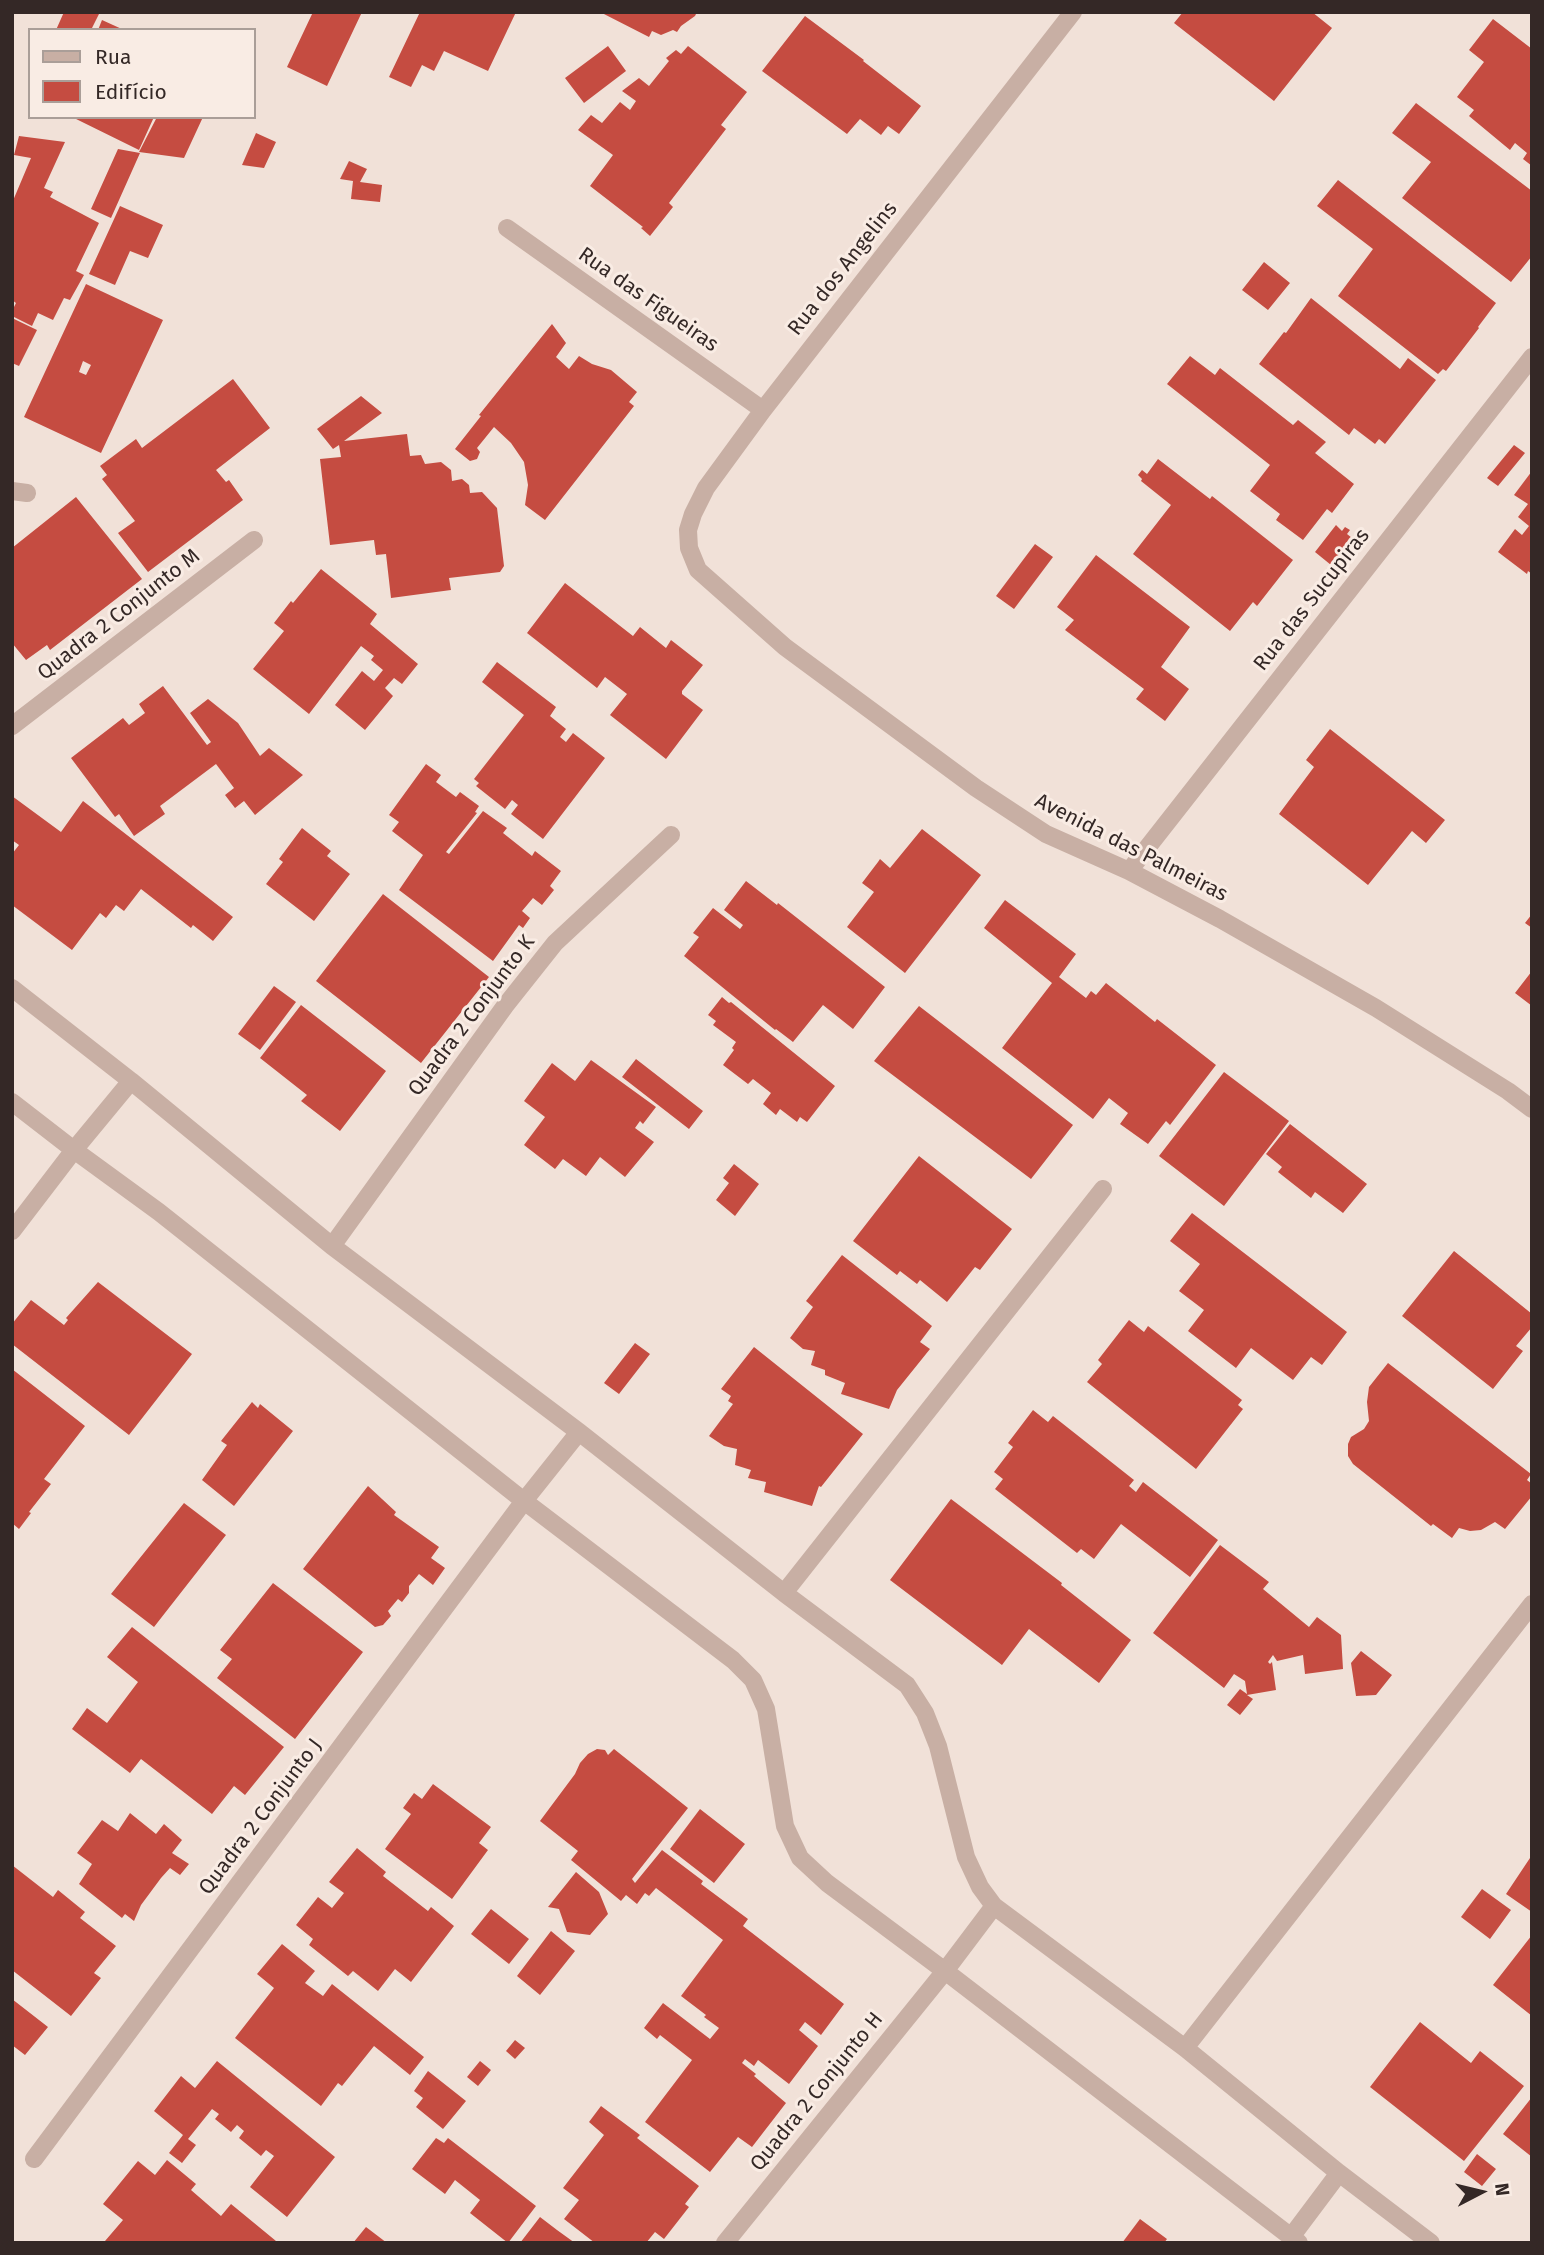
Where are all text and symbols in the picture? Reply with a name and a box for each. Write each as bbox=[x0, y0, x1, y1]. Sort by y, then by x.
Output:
legend bbox=[28, 28, 256, 119]
text: Rua bbox=[95, 44, 131, 70]
text: Edifício bbox=[95, 79, 167, 105]
street label: Rua dos Angelins bbox=[783, 197, 903, 341]
street label: Rua das Figueiras bbox=[573, 242, 723, 358]
street label: Rua das Sucupiras bbox=[1249, 524, 1375, 676]
street label: Quadra 2 Conjunto M bbox=[33, 544, 205, 686]
street label: Avenida das Palmeiras bbox=[1030, 788, 1232, 908]
street label: Quadra 2 Conjunto K bbox=[403, 931, 541, 1101]
street label: Quadra 2 Conjunto J bbox=[194, 1734, 328, 1900]
street label: Quadra 2 Conjunto H bbox=[745, 2008, 889, 2176]
north arrow bbox=[1446, 2157, 1516, 2227]
text: N bbox=[1490, 2182, 1515, 2197]

